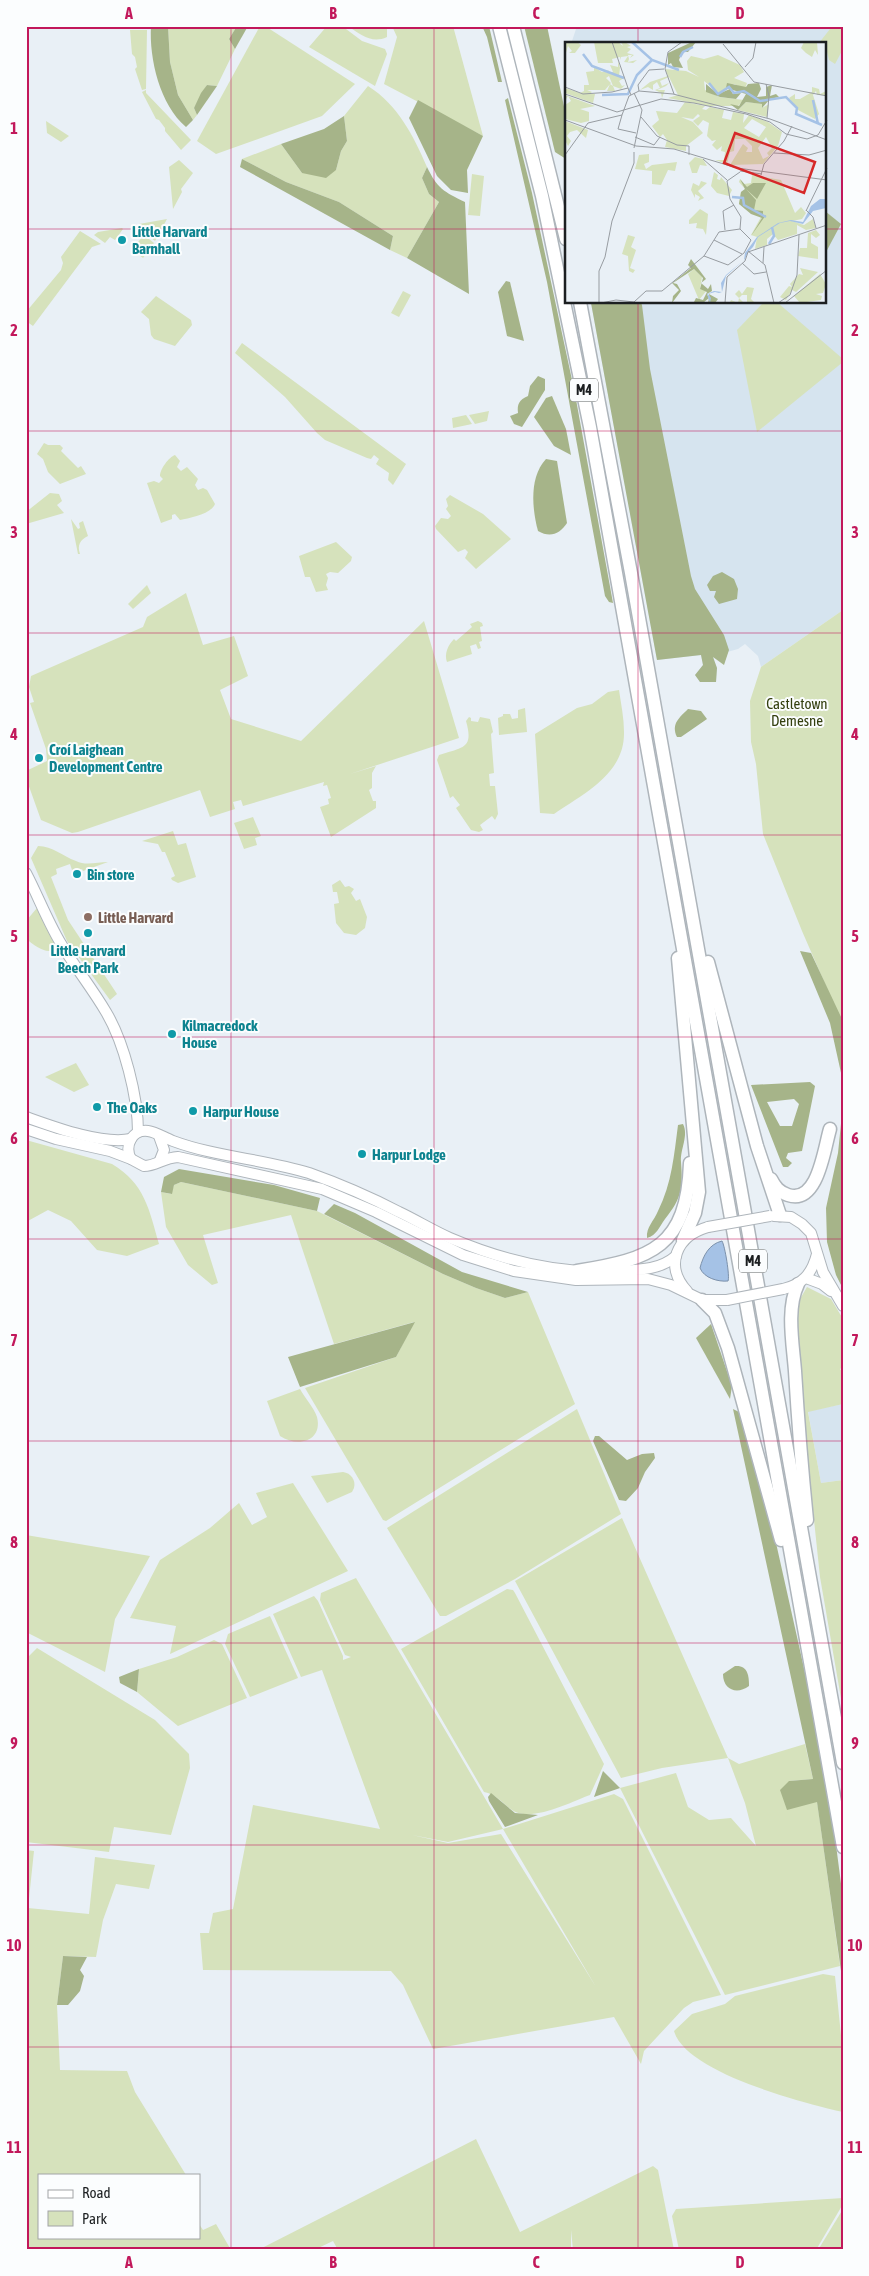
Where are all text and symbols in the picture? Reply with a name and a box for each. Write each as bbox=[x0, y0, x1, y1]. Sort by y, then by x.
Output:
text: A bbox=[124, 4, 133, 22]
text: B bbox=[329, 4, 337, 22]
text: C bbox=[532, 4, 540, 22]
text: D bbox=[736, 4, 745, 22]
inset map bbox=[565, 42, 826, 304]
text: 1 bbox=[10, 119, 18, 137]
text: 1 bbox=[851, 119, 859, 137]
place label: Little Harvard Barnhall bbox=[132, 223, 207, 257]
marker: Little Harvard Barnhall bbox=[116, 234, 128, 246]
text: 2 bbox=[10, 321, 18, 339]
text: 2 bbox=[851, 321, 859, 339]
road number: M4 bbox=[570, 378, 598, 402]
text: 3 bbox=[10, 523, 18, 541]
text: 3 bbox=[851, 523, 859, 541]
park label: Castletown Demesne bbox=[766, 695, 828, 729]
text: 4 bbox=[9, 725, 18, 743]
text: 4 bbox=[850, 725, 859, 743]
place label: Croí Laighean Development Centre bbox=[49, 741, 163, 775]
marker: Croí Laighean Development Centre bbox=[33, 752, 45, 764]
place label: Bin store bbox=[87, 866, 135, 883]
marker: Bin store bbox=[71, 868, 83, 880]
place label: Little Harvard bbox=[98, 909, 173, 926]
marker: Little Harvard bbox=[82, 911, 94, 923]
text: 5 bbox=[10, 927, 18, 945]
marker: Little Harvard Beech Park bbox=[82, 927, 94, 939]
text: 5 bbox=[851, 927, 859, 945]
place label: Little Harvard Beech Park bbox=[50, 942, 126, 976]
place label: Kilmacredock House bbox=[182, 1017, 258, 1051]
marker: Kilmacredock House bbox=[166, 1028, 178, 1040]
place label: The Oaks bbox=[107, 1099, 158, 1116]
marker: The Oaks bbox=[91, 1101, 103, 1113]
place label: Harpur House bbox=[203, 1103, 279, 1120]
marker: Harpur House bbox=[187, 1105, 199, 1117]
text: 6 bbox=[10, 1129, 18, 1147]
text: 6 bbox=[851, 1129, 859, 1147]
place label: Harpur Lodge bbox=[372, 1146, 446, 1163]
marker: Harpur Lodge bbox=[356, 1148, 368, 1160]
road number: M4 bbox=[739, 1250, 767, 1272]
text: 7 bbox=[10, 1331, 18, 1349]
text: 7 bbox=[851, 1331, 859, 1349]
text: 8 bbox=[10, 1533, 18, 1551]
text: 8 bbox=[851, 1533, 859, 1551]
text: 9 bbox=[10, 1734, 18, 1752]
text: 9 bbox=[851, 1734, 859, 1752]
text: 10 bbox=[6, 1936, 22, 1954]
text: 10 bbox=[847, 1936, 863, 1954]
text: 11 bbox=[6, 2138, 22, 2156]
text: 11 bbox=[847, 2138, 863, 2156]
legend bbox=[38, 2174, 200, 2238]
text: Road bbox=[82, 2184, 111, 2201]
text: Park bbox=[82, 2210, 107, 2227]
text: A bbox=[124, 2253, 133, 2271]
text: B bbox=[329, 2253, 337, 2271]
text: C bbox=[532, 2253, 540, 2271]
text: D bbox=[736, 2253, 745, 2271]

